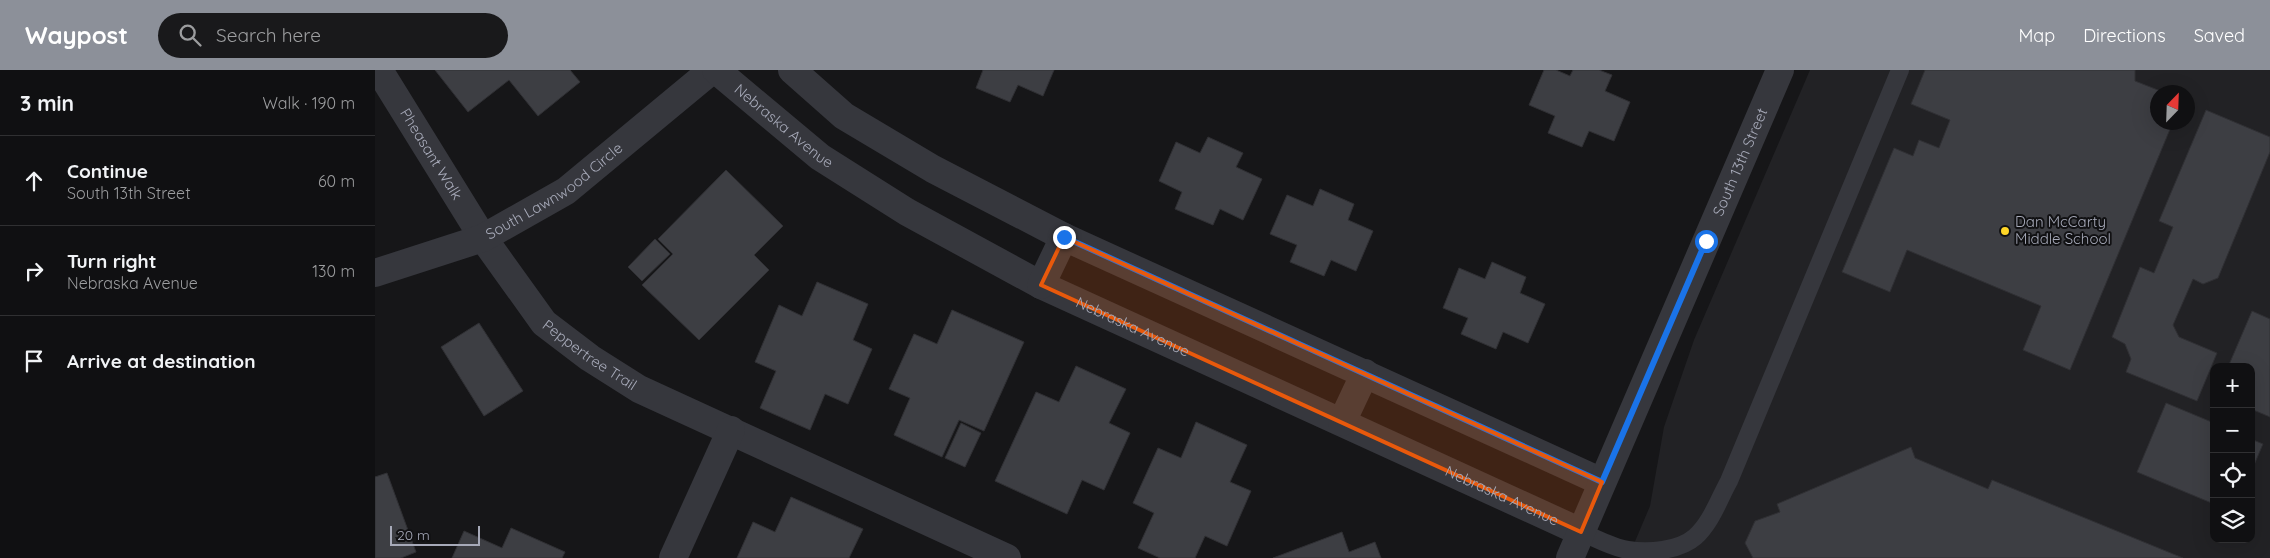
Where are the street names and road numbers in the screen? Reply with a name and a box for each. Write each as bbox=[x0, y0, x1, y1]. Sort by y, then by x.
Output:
street label: Nebraska Avenue bbox=[731, 79, 837, 172]
street label: Pheasant Walk bbox=[396, 105, 467, 203]
street label: South 13th Street bbox=[1708, 105, 1772, 219]
street label: South Lawnwood Circle bbox=[482, 138, 626, 243]
street label: Nebraska Avenue bbox=[1073, 292, 1193, 361]
street label: Peppertree Trail bbox=[539, 315, 641, 394]
street label: Nebraska Avenue bbox=[1442, 461, 1562, 530]

